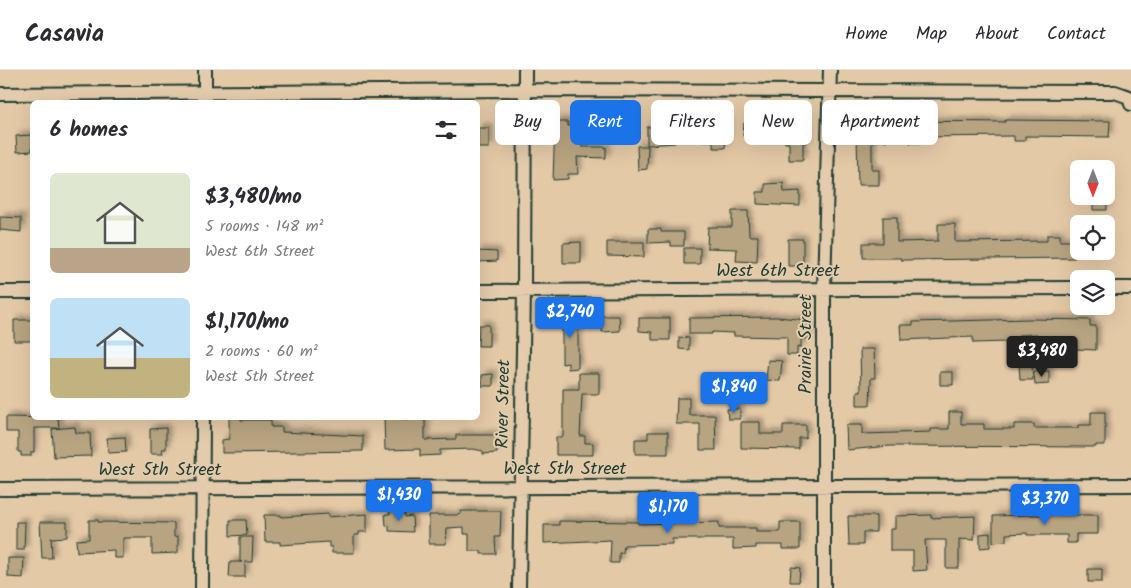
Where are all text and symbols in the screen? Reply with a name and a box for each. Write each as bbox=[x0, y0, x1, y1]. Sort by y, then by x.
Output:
text: Casavia bbox=[25, 15, 104, 54]
text: Home bbox=[845, 20, 888, 49]
text: Map bbox=[916, 20, 947, 49]
text: About bbox=[975, 20, 1019, 49]
text: Contact bbox=[1047, 20, 1106, 49]
chip: Buy bbox=[495, 100, 560, 145]
chip: Rent bbox=[570, 100, 641, 145]
chip: Filters bbox=[651, 100, 734, 145]
chip: New bbox=[744, 100, 812, 145]
chip: Apartment bbox=[822, 100, 938, 145]
text: 6 homes bbox=[50, 114, 128, 147]
icon: filters bbox=[432, 116, 460, 144]
north arrow bbox=[1070, 160, 1115, 205]
map controls bbox=[1070, 160, 1115, 315]
text: $3,480/mo bbox=[205, 181, 302, 214]
icon: home bbox=[90, 193, 150, 253]
text: 5 rooms · 148 m² bbox=[205, 214, 324, 239]
button: locate bbox=[1070, 215, 1115, 260]
text: West 6th Street bbox=[205, 239, 315, 264]
street label: West 6th Street bbox=[716, 257, 841, 286]
button: layers bbox=[1070, 270, 1115, 315]
street label: Prairie Street bbox=[792, 293, 821, 394]
pin: $2,740 bbox=[529, 296, 611, 339]
text: $2,740 bbox=[546, 300, 594, 325]
text: $1,170/mo bbox=[205, 306, 289, 339]
icon: home bbox=[90, 318, 150, 378]
pin: $3,480 bbox=[1001, 336, 1083, 378]
text: 2 rooms · 60 m² bbox=[205, 339, 318, 364]
text: $3,480 bbox=[1018, 339, 1066, 364]
street label: River Street bbox=[489, 358, 519, 449]
text: West 5th Street bbox=[205, 364, 315, 389]
pin: $1,840 bbox=[693, 372, 775, 414]
text: $1,840 bbox=[712, 375, 756, 400]
street label: West 5th Street bbox=[503, 455, 628, 484]
street label: West 5th Street bbox=[98, 456, 223, 485]
pin: $1,430 bbox=[358, 480, 440, 522]
text: $1,430 bbox=[377, 483, 421, 508]
pin: $3,370 bbox=[1004, 484, 1086, 526]
text: $3,370 bbox=[1022, 487, 1068, 512]
pin: $1,170 bbox=[627, 492, 709, 534]
text: $1,170 bbox=[648, 495, 688, 520]

